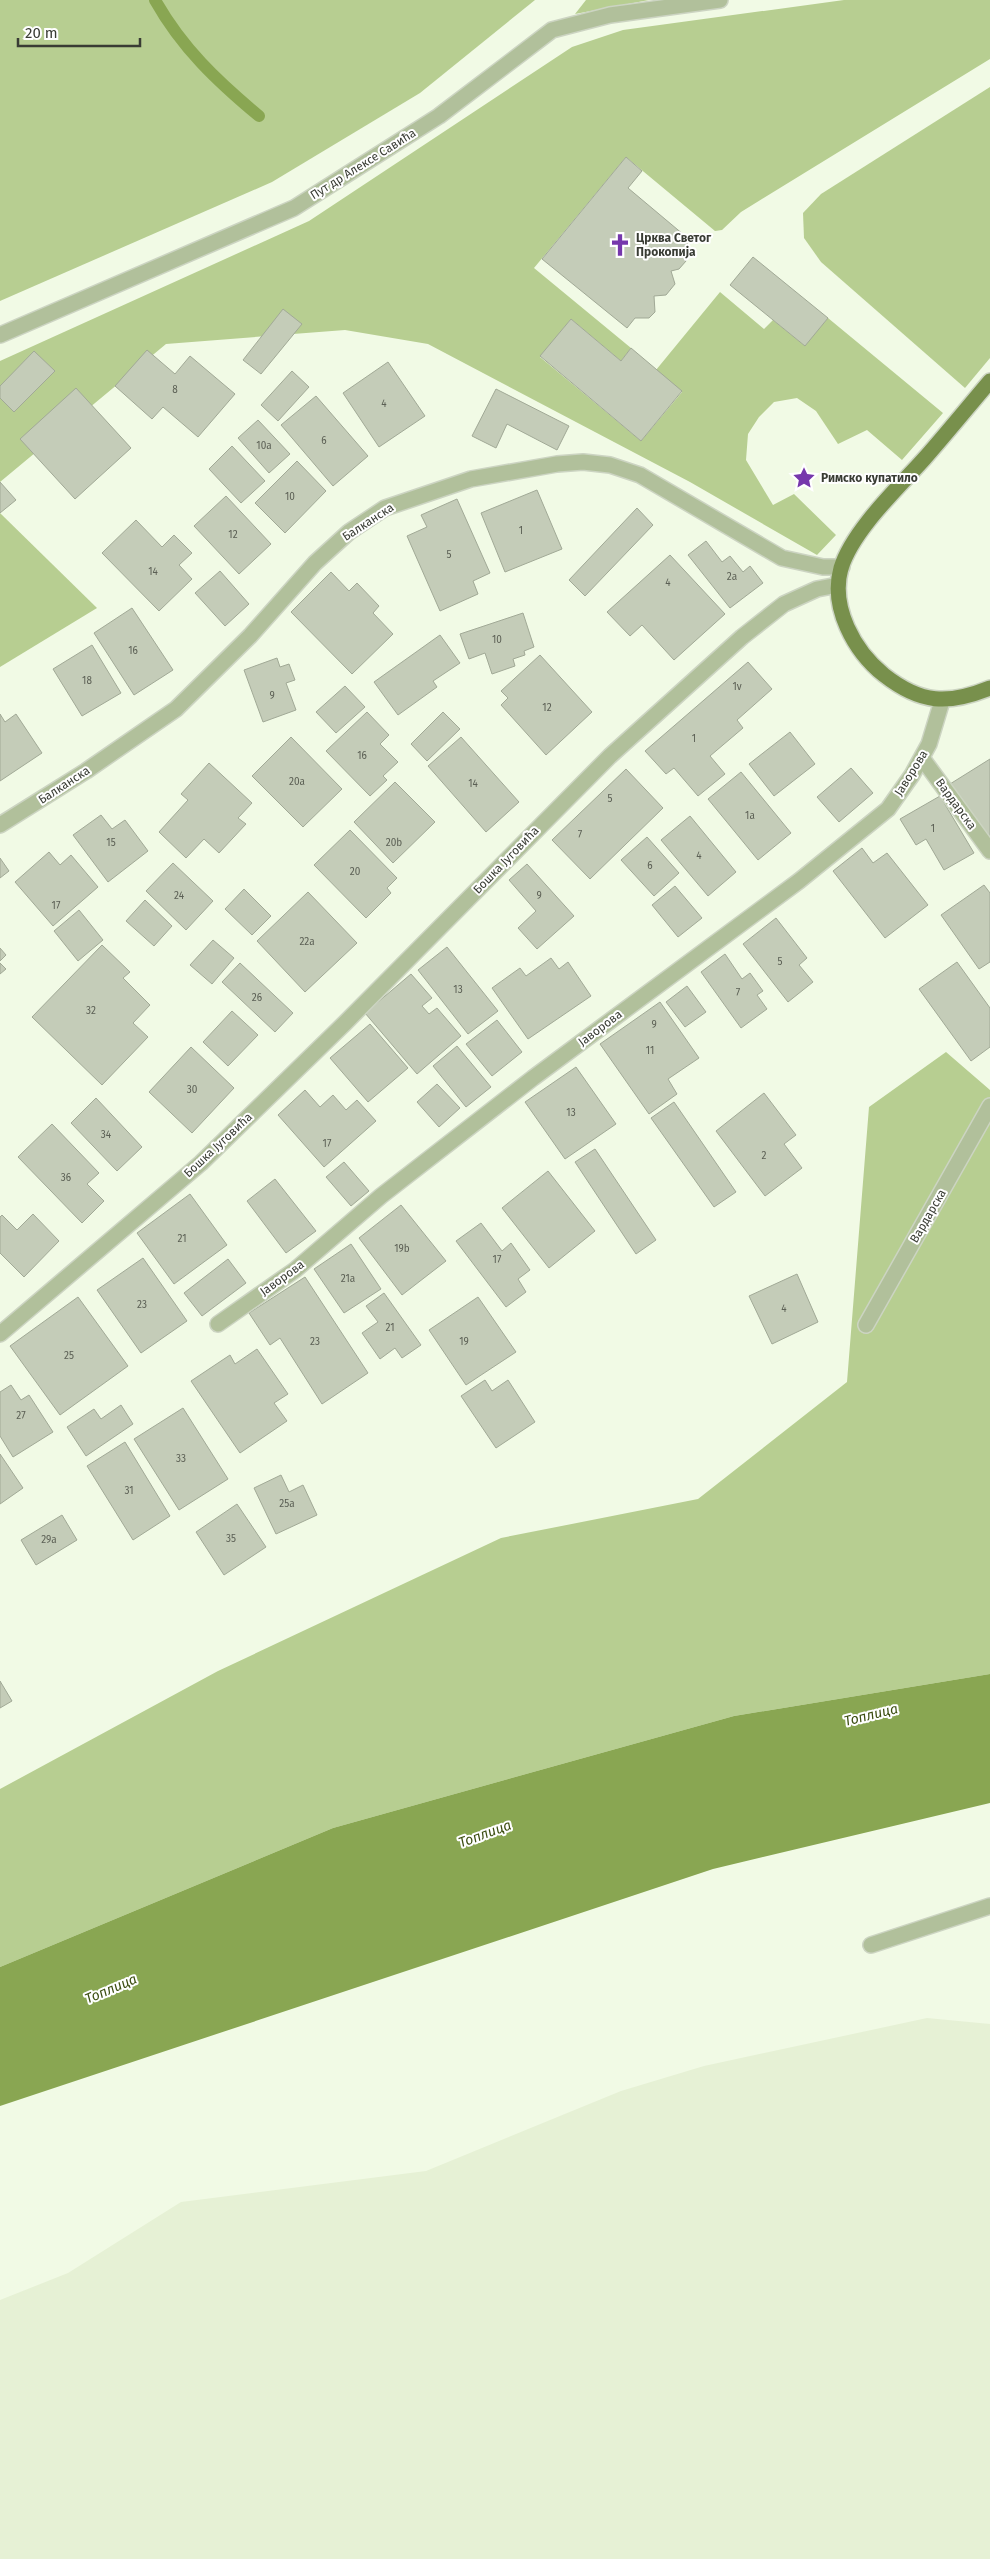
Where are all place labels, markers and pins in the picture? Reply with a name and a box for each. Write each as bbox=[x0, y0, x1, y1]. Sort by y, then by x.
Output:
place label: Црква Светог Прокопија bbox=[636, 231, 712, 259]
church icon: Црква Светог Прокопија bbox=[607, 232, 633, 258]
place icon: Римско купатило bbox=[791, 465, 817, 491]
place label: Римско купатило bbox=[821, 471, 918, 485]

